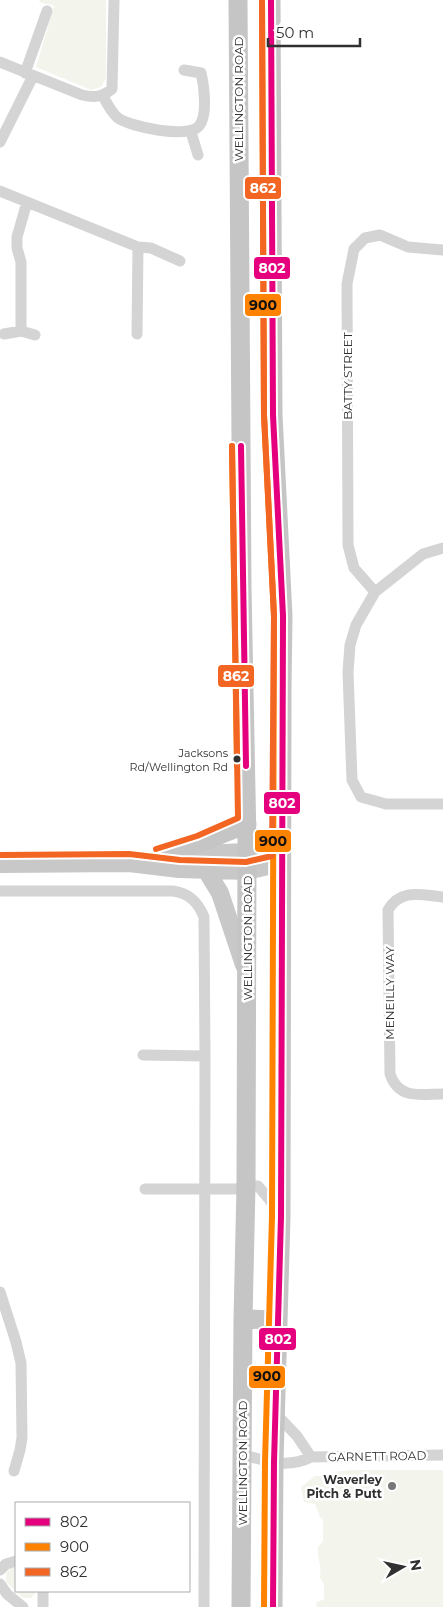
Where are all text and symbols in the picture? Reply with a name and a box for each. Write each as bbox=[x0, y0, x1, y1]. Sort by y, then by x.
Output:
scale bar bbox=[268, 15, 360, 47]
text: 50 m bbox=[276, 23, 314, 42]
street label: WELLINGTON ROAD bbox=[231, 36, 246, 161]
line badge: 862 bbox=[244, 176, 282, 200]
text: 862 bbox=[250, 179, 276, 197]
line badge: 802 bbox=[253, 256, 291, 280]
text: 802 bbox=[259, 259, 285, 277]
line badge: 900 bbox=[244, 293, 282, 317]
text: 900 bbox=[249, 296, 277, 314]
street label: BATTY STREET bbox=[340, 332, 355, 420]
line badge: 862 bbox=[217, 664, 255, 688]
text: 862 bbox=[223, 667, 249, 685]
place label: Jacksons Rd/Wellington Rd bbox=[130, 746, 229, 774]
marker: Jacksons Rd/Wellington Rd bbox=[232, 754, 242, 764]
line badge: 802 bbox=[263, 791, 301, 815]
text: 802 bbox=[269, 794, 295, 812]
line badge: 900 bbox=[254, 829, 292, 853]
text: 900 bbox=[259, 832, 287, 850]
street label: WELLINGTON ROAD bbox=[240, 875, 255, 1000]
street label: MENEILLY WAY bbox=[382, 946, 397, 1040]
line badge: 802 bbox=[258, 1327, 297, 1351]
text: 802 bbox=[265, 1330, 291, 1348]
line badge: 900 bbox=[248, 1365, 286, 1389]
text: 900 bbox=[253, 1367, 281, 1385]
street label: WELLINGTON ROAD bbox=[235, 1400, 250, 1525]
street label: GARNETT ROAD bbox=[328, 1448, 426, 1464]
place label: Waverley Pitch & Putt bbox=[306, 1472, 383, 1501]
marker: Waverley Pitch & Putt bbox=[386, 1480, 398, 1492]
legend bbox=[15, 1502, 190, 1592]
text: 802 bbox=[60, 1512, 88, 1531]
text: 900 bbox=[60, 1537, 89, 1556]
north arrow bbox=[378, 1542, 428, 1592]
text: N bbox=[406, 1558, 426, 1572]
text: 862 bbox=[60, 1562, 87, 1581]

